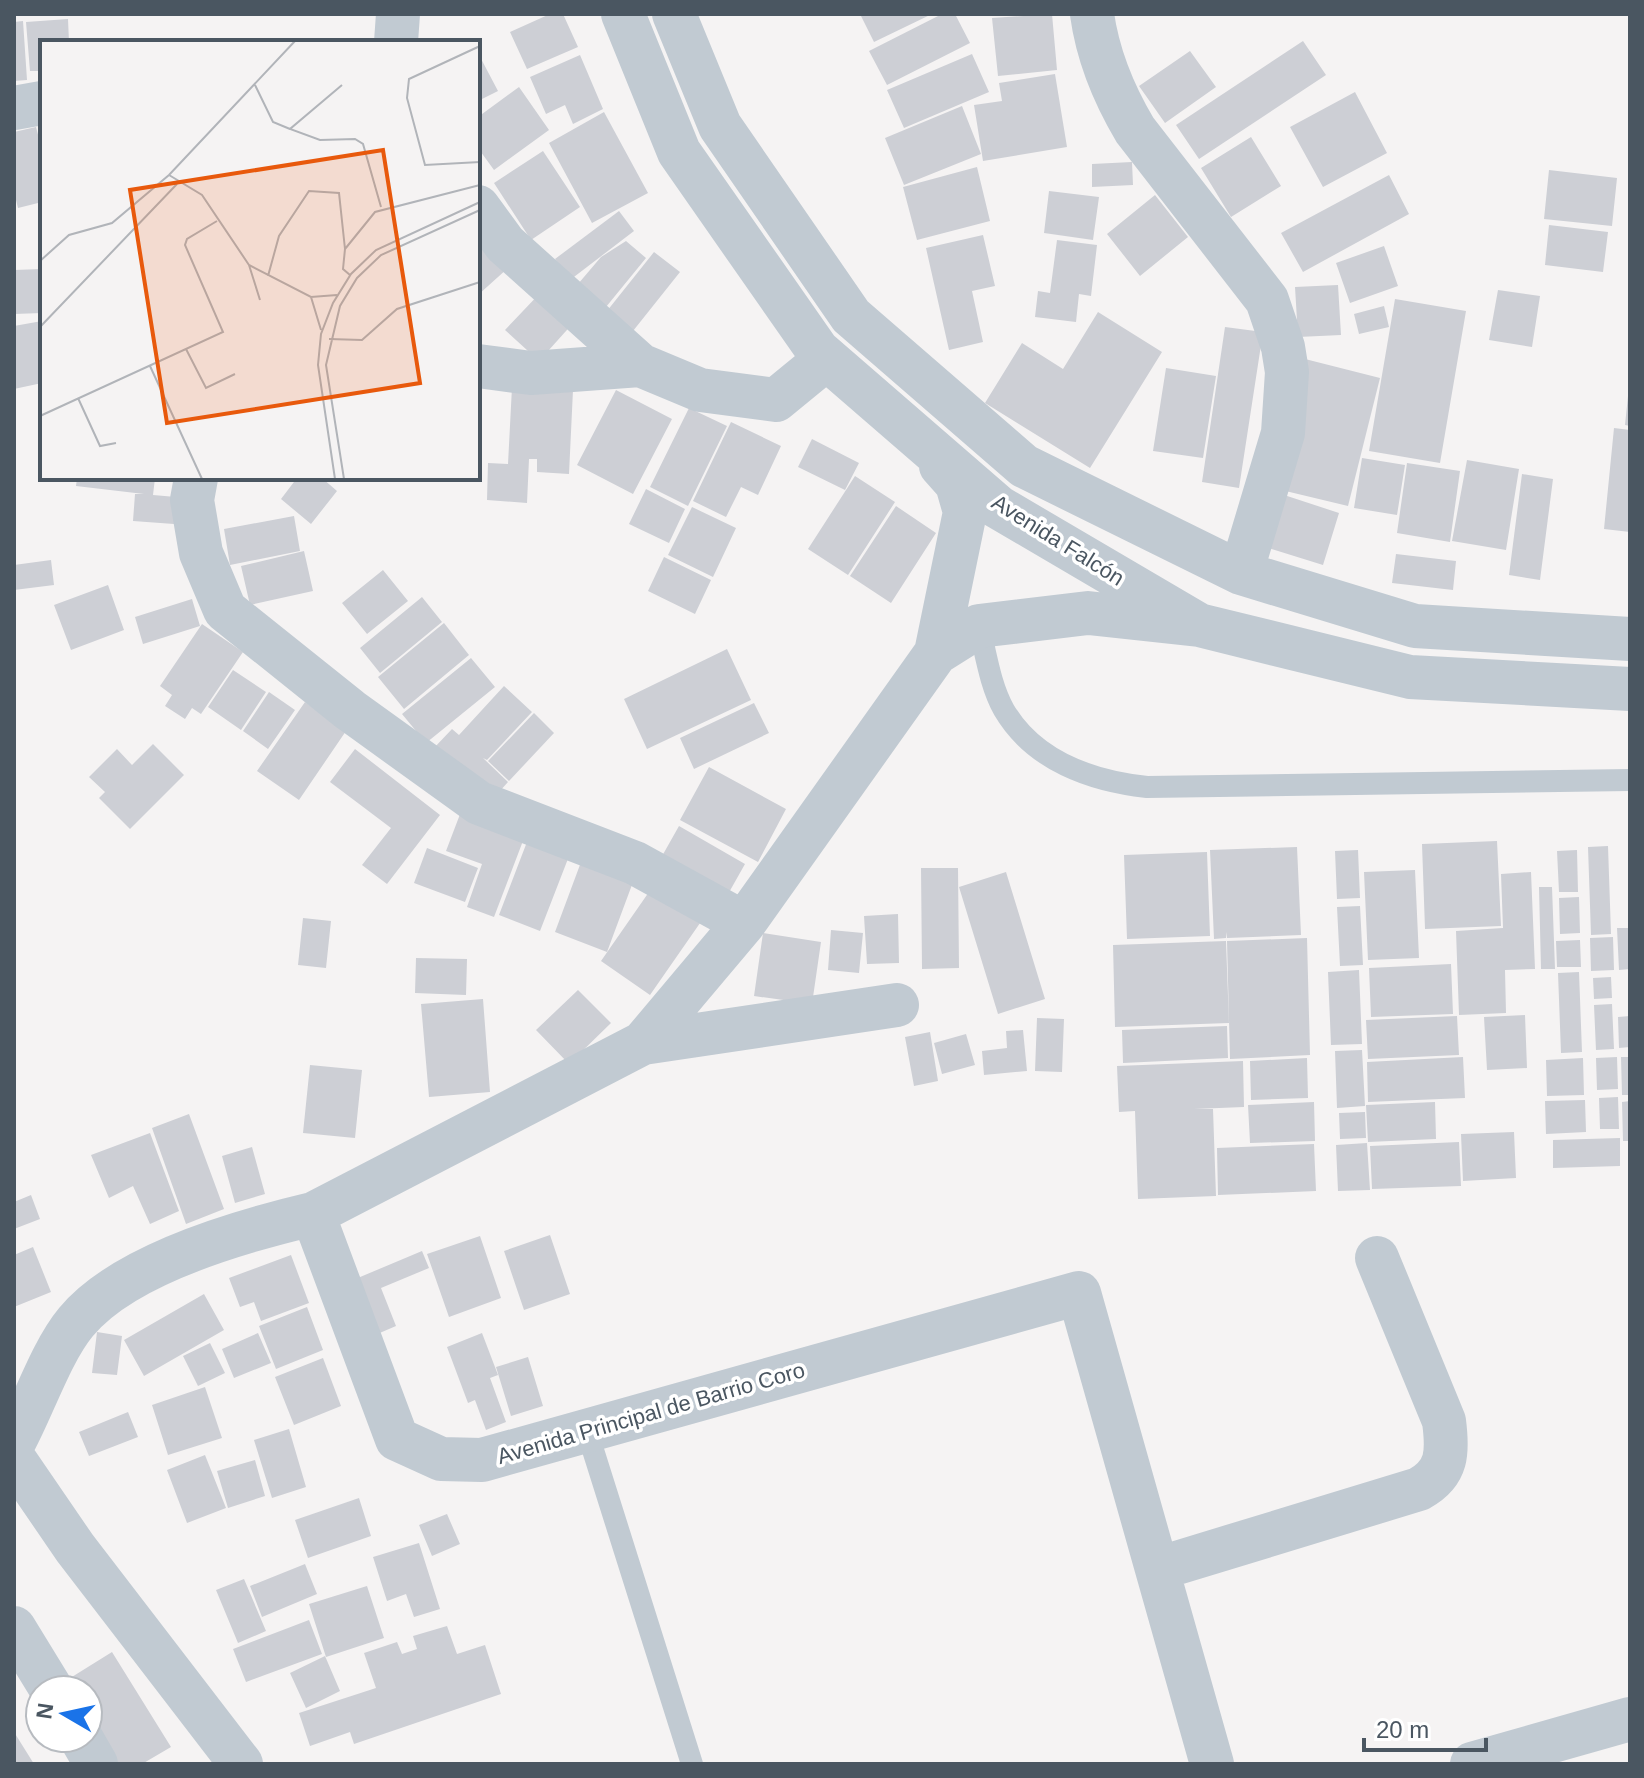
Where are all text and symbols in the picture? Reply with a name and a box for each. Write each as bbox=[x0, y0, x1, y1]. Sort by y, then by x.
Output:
inset map bbox=[40, 40, 480, 480]
street label: Avenida Falcón bbox=[987, 489, 1129, 591]
street label: Avenida Principal de Barrio Coro bbox=[494, 1357, 808, 1469]
north arrow bbox=[24, 1674, 104, 1754]
text: N bbox=[31, 1701, 58, 1721]
scale bar bbox=[1364, 1702, 1486, 1752]
text: 20 m bbox=[1376, 1716, 1429, 1743]

